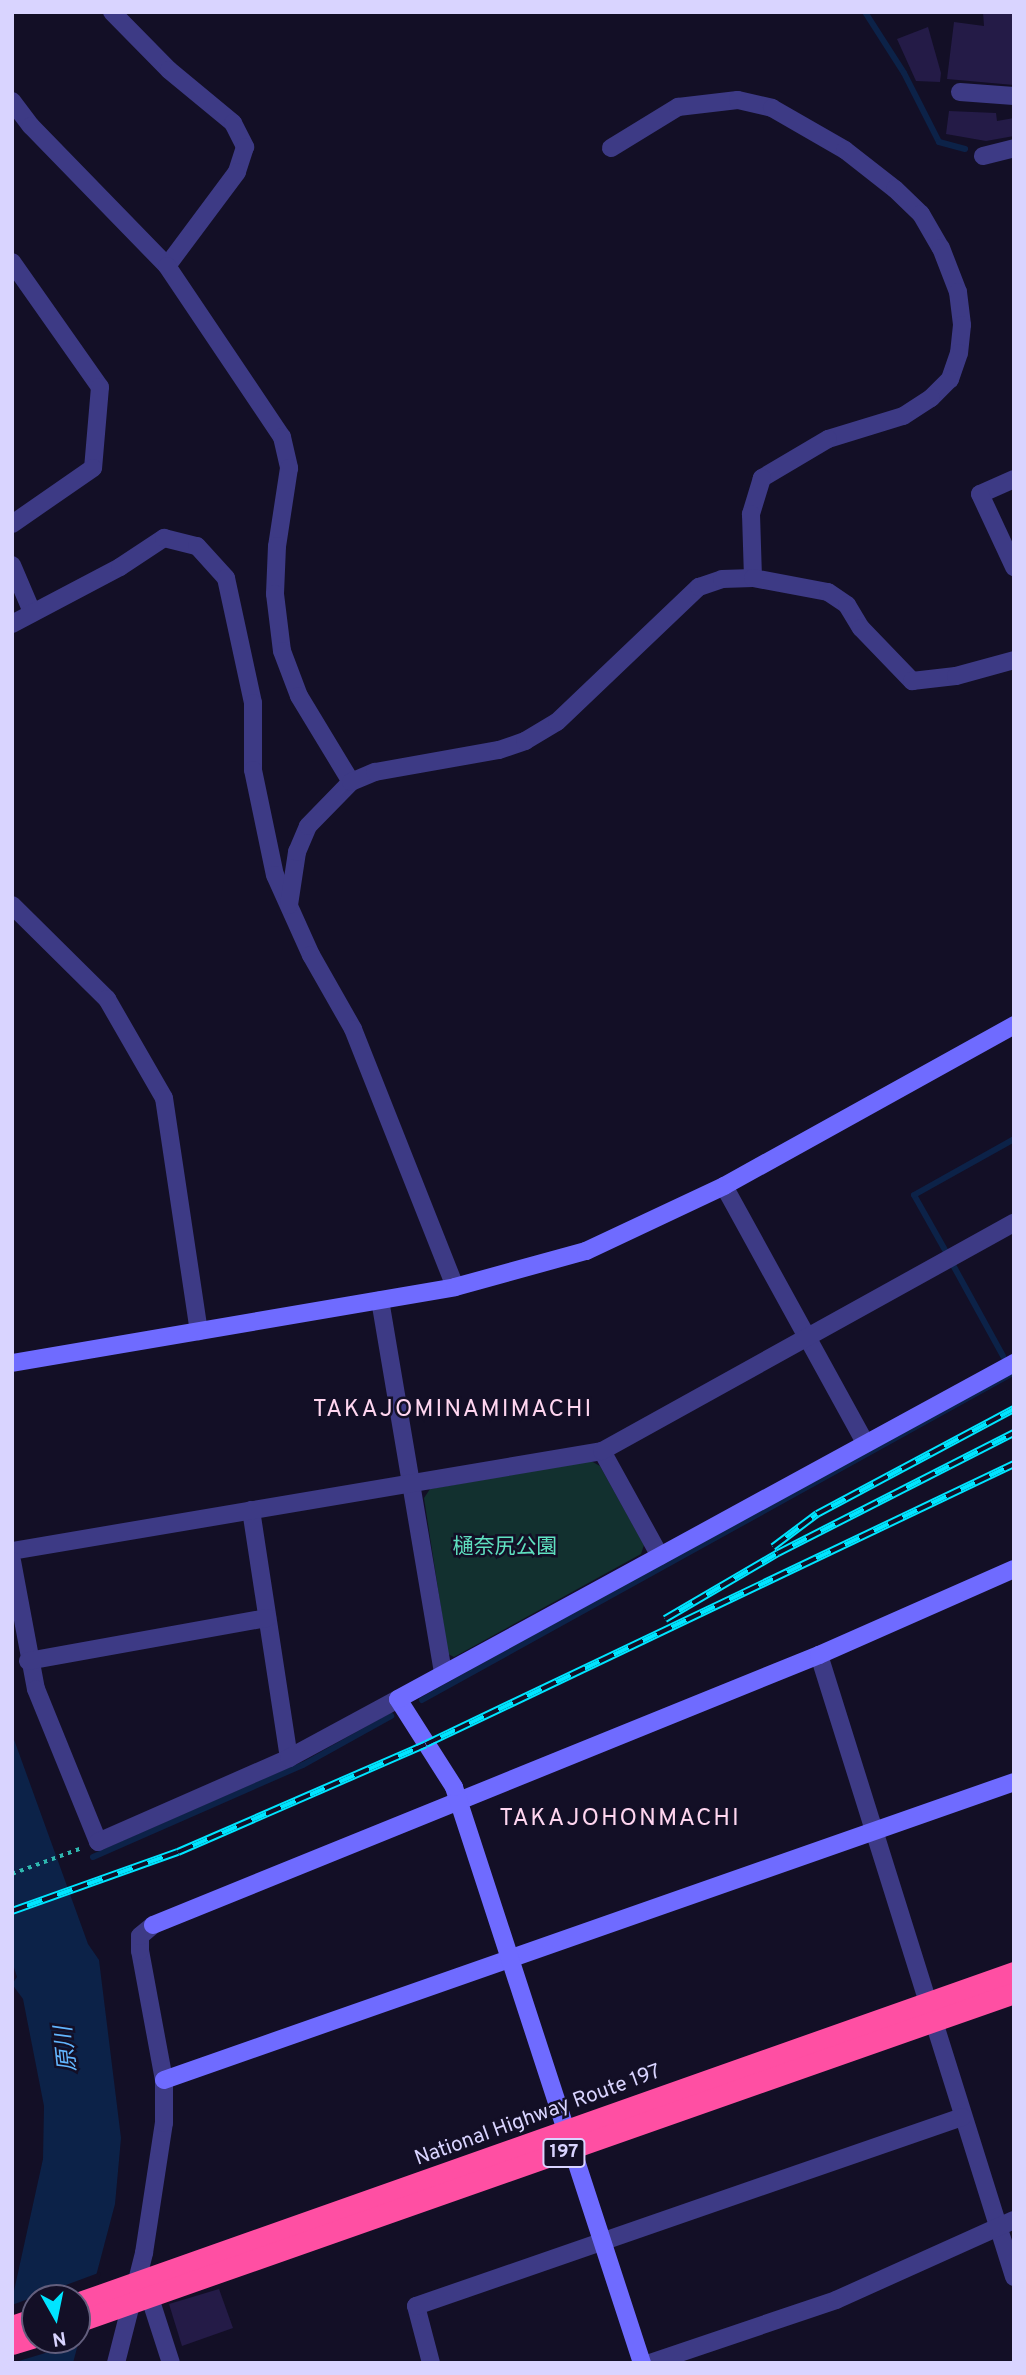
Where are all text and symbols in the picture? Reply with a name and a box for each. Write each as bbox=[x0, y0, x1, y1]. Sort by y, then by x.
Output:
district label: TAKAJOMINAMIMACHI bbox=[315, 1397, 591, 1425]
park label: 樋奈尻公園 bbox=[453, 1535, 557, 1561]
district label: TAKAJOHONMACHI bbox=[501, 1806, 739, 1834]
water label: 原川 bbox=[52, 2025, 84, 2073]
street label: National Highway Route 197 bbox=[412, 2060, 664, 2172]
road number: 197 bbox=[541, 2138, 587, 2168]
north arrow bbox=[21, 2284, 91, 2354]
text: N bbox=[50, 2325, 68, 2351]

